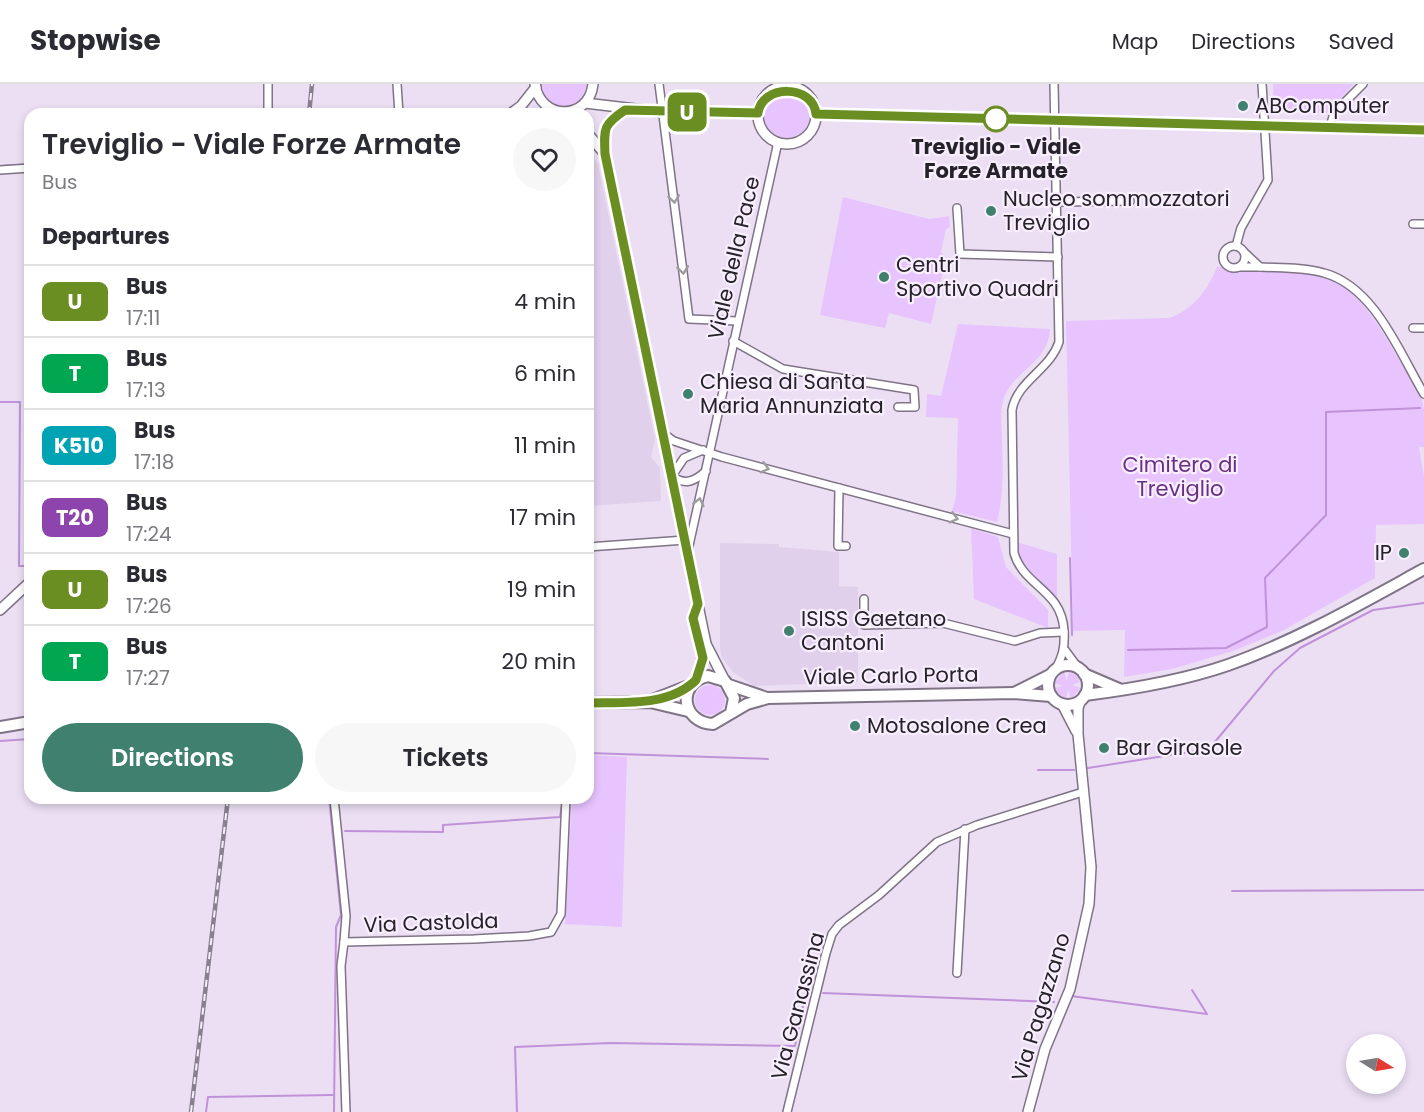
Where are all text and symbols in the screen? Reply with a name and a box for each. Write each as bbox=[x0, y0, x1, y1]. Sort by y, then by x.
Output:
text: Stopwise bbox=[30, 21, 161, 60]
text: Map bbox=[1112, 27, 1158, 56]
text: Directions bbox=[1191, 27, 1295, 56]
text: Saved bbox=[1328, 27, 1394, 56]
place label: ABComputer bbox=[1255, 91, 1390, 120]
line badge: U bbox=[668, 93, 706, 132]
text: U bbox=[680, 98, 694, 127]
marker: ABComputer bbox=[1236, 99, 1250, 113]
marker: Treviglio - Viale Forze Armate bbox=[983, 106, 1009, 132]
text: Treviglio - Viale Forze Armate bbox=[42, 125, 461, 164]
button: heart bbox=[513, 128, 576, 191]
place label: Treviglio - Viale Forze Armate bbox=[911, 132, 1081, 185]
text: Bus bbox=[42, 168, 78, 196]
street label: Viale della Pace bbox=[701, 173, 766, 342]
place label: Nucleo sommozzatori Treviglio bbox=[1003, 184, 1230, 237]
one-way arrow bbox=[667, 195, 679, 204]
marker: Nucleo sommozzatori Treviglio bbox=[984, 204, 998, 218]
text: Departures bbox=[42, 221, 170, 252]
place label: Centri Sportivo Quadri bbox=[896, 250, 1059, 303]
one-way arrow bbox=[676, 265, 689, 274]
marker: Centri Sportivo Quadri bbox=[877, 270, 891, 284]
text: Bus bbox=[126, 271, 168, 302]
text: 4 min bbox=[514, 286, 576, 317]
text: U bbox=[68, 287, 82, 316]
text: 17:11 bbox=[126, 304, 160, 332]
text: Bus bbox=[126, 343, 168, 374]
text: 6 min bbox=[514, 358, 576, 389]
text: T bbox=[69, 359, 81, 388]
place label: Chiesa di Santa Maria Annunziata bbox=[700, 367, 884, 420]
text: 17:13 bbox=[126, 376, 166, 404]
marker: Chiesa di Santa Maria Annunziata bbox=[681, 387, 695, 401]
text: Bus bbox=[134, 415, 175, 446]
text: 11 min bbox=[514, 430, 576, 461]
text: K510 bbox=[54, 431, 104, 460]
text: 17:18 bbox=[134, 448, 174, 476]
park label: Cimitero di Treviglio bbox=[1122, 450, 1238, 503]
one-way arrow bbox=[760, 461, 770, 474]
text: Bus bbox=[126, 487, 168, 518]
one-way arrow bbox=[691, 497, 704, 507]
text: 17 min bbox=[509, 502, 576, 533]
text: T20 bbox=[56, 503, 94, 532]
one-way arrow bbox=[948, 511, 958, 523]
text: 17:24 bbox=[126, 520, 172, 548]
place label: IP bbox=[1375, 538, 1392, 567]
marker: IP bbox=[1397, 546, 1411, 560]
text: Bus bbox=[126, 559, 168, 590]
text: 19 min bbox=[507, 574, 576, 605]
text: U bbox=[68, 575, 82, 604]
text: 17:26 bbox=[126, 592, 172, 620]
place label: ISISS Gaetano Cantoni bbox=[801, 604, 946, 657]
marker: ISISS Gaetano Cantoni bbox=[782, 624, 796, 638]
text: Bus bbox=[126, 631, 168, 662]
text: 20 min bbox=[502, 646, 576, 677]
text: T bbox=[69, 647, 81, 676]
street label: Viale Carlo Porta bbox=[803, 659, 979, 692]
text: 17:27 bbox=[126, 664, 170, 692]
place label: Motosalone Crea bbox=[867, 711, 1047, 740]
marker: Motosalone Crea bbox=[848, 719, 862, 733]
button: Directions bbox=[42, 723, 303, 792]
button: Tickets bbox=[315, 723, 576, 792]
place label: Bar Girasole bbox=[1116, 733, 1243, 762]
marker: Bar Girasole bbox=[1097, 741, 1111, 755]
street label: Via Castolda bbox=[363, 906, 499, 939]
street label: Via Ganassina bbox=[764, 929, 831, 1083]
street label: Via Pagazzano bbox=[1004, 929, 1077, 1085]
north arrow bbox=[1346, 1034, 1406, 1094]
map controls bbox=[1346, 1034, 1406, 1094]

